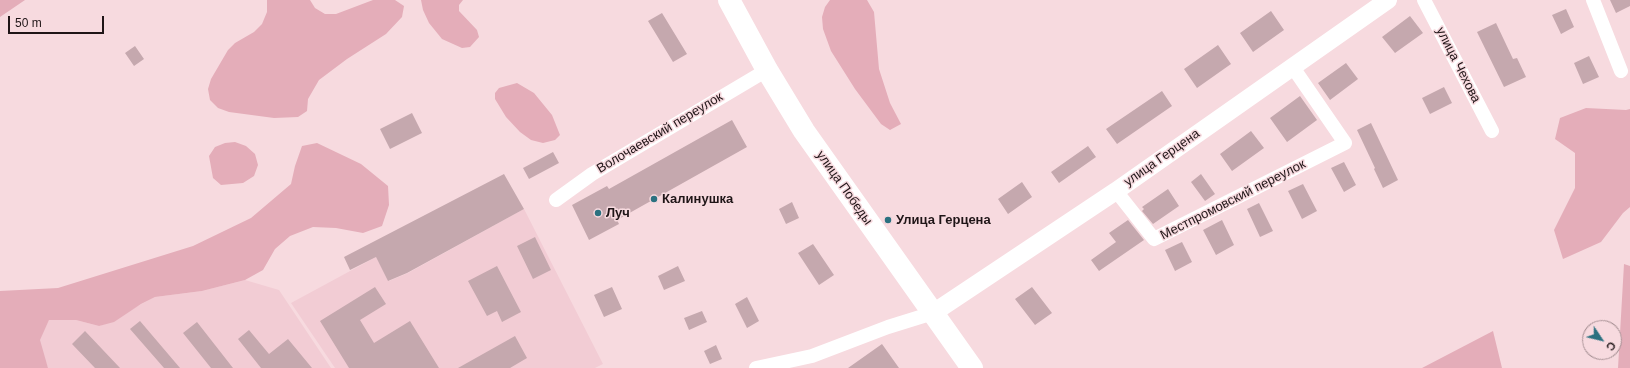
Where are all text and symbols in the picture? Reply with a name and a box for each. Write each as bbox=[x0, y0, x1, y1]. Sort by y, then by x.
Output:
scale bar bbox=[10, 8, 106, 34]
text: 50 m bbox=[15, 16, 42, 30]
street label: улица Чехова bbox=[1432, 25, 1484, 105]
street label: Волочаевский переулок bbox=[594, 89, 726, 177]
street label: улица Герцена bbox=[1121, 126, 1203, 190]
street label: улица Победы bbox=[813, 148, 875, 228]
street label: Местпромовский переулок bbox=[1158, 157, 1308, 243]
place label: Калинушка bbox=[662, 191, 733, 207]
marker: Калинушка bbox=[649, 194, 659, 204]
place label: Луч bbox=[606, 205, 630, 221]
marker: Луч bbox=[593, 208, 603, 218]
place label: Улица Герцена bbox=[896, 212, 991, 228]
marker: Улица Герцена bbox=[883, 215, 893, 225]
north arrow bbox=[1582, 320, 1622, 360]
text: С bbox=[1604, 340, 1618, 353]

